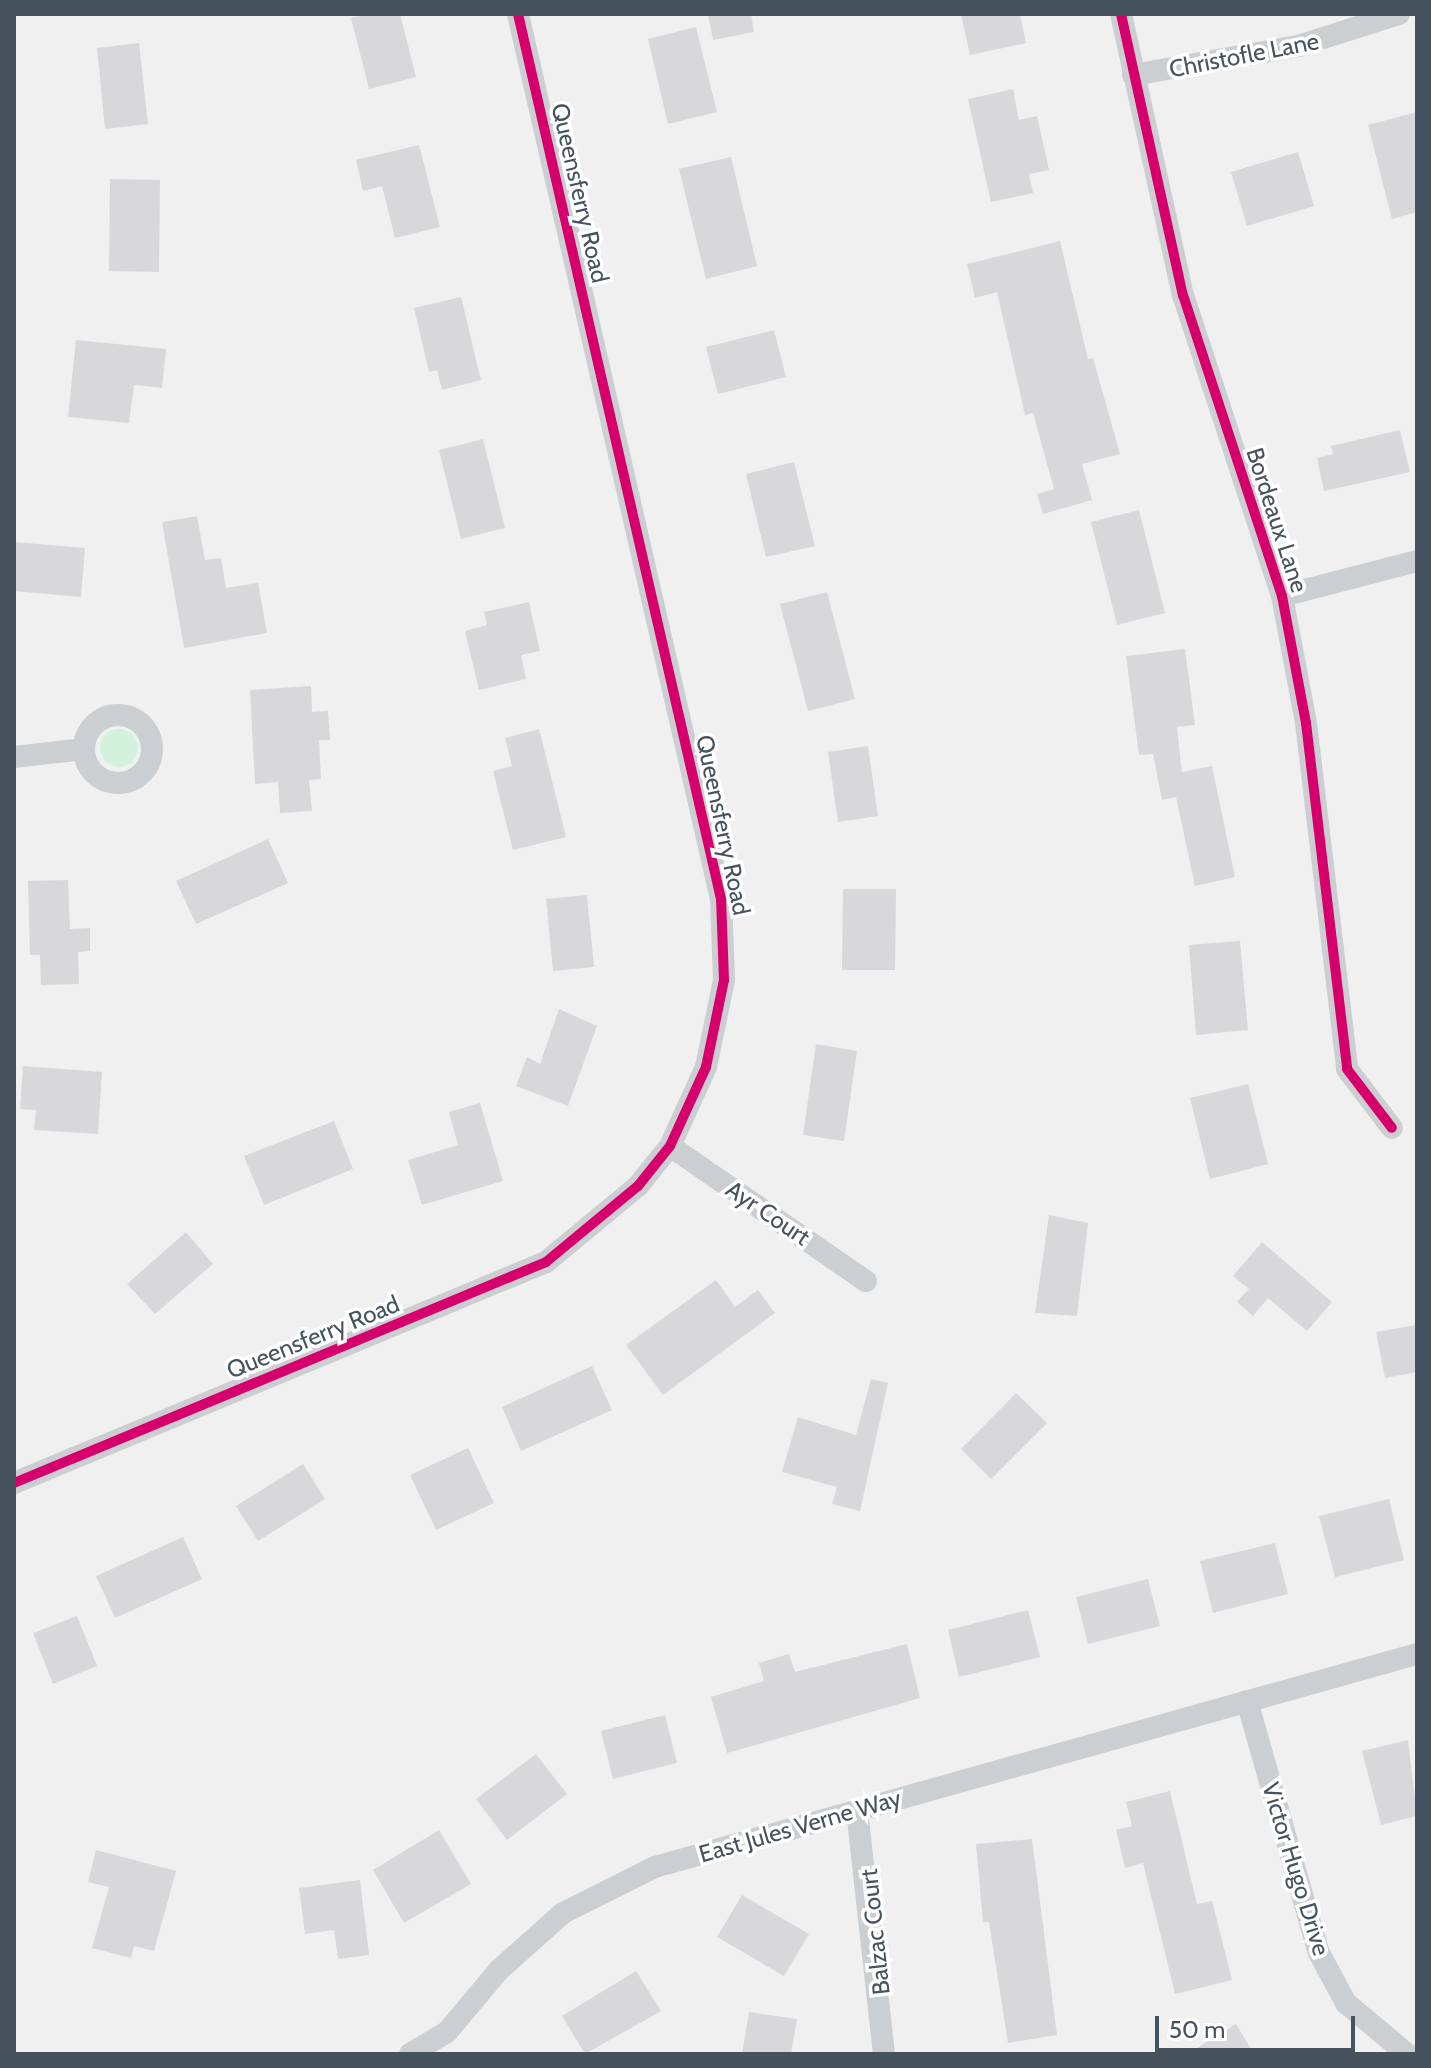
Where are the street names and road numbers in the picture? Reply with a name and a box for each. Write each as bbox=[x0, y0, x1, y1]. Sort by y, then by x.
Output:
street label: Christofle Lane bbox=[1167, 26, 1321, 84]
street label: Queensferry Road bbox=[545, 100, 615, 286]
street label: Bordeaux Lane bbox=[1240, 444, 1314, 596]
street label: Queensferry Road bbox=[690, 732, 756, 918]
street label: Ayr Court bbox=[721, 1175, 815, 1251]
street label: Queensferry Road bbox=[222, 1289, 404, 1385]
street label: Victor Hugo Drive bbox=[1256, 1779, 1336, 1959]
street label: East Jules Verne Way bbox=[696, 1783, 904, 1869]
street label: Balzac Court bbox=[854, 1868, 896, 1996]

